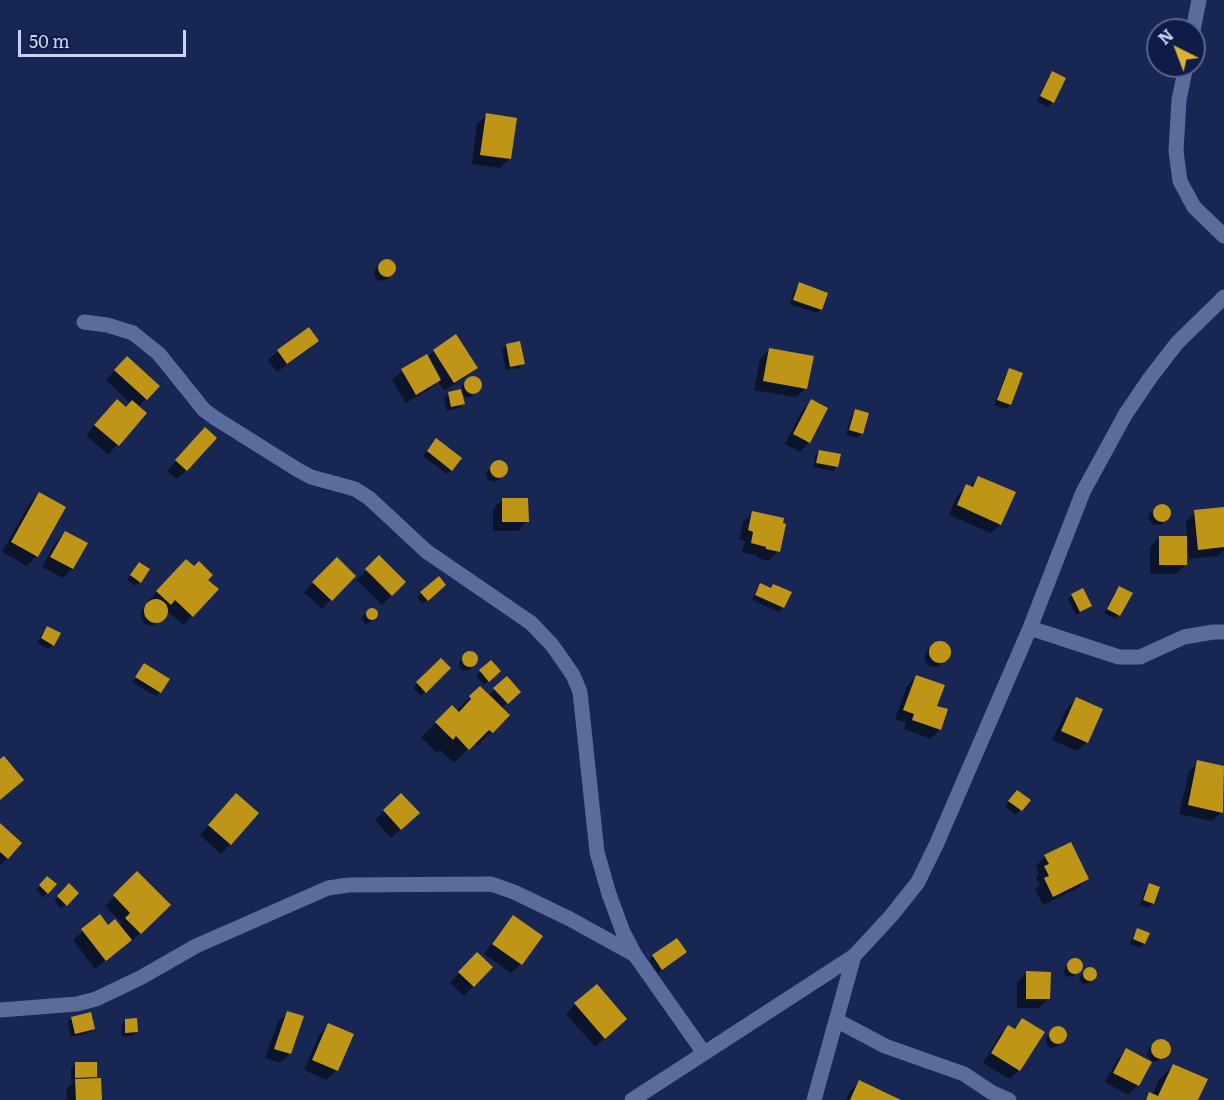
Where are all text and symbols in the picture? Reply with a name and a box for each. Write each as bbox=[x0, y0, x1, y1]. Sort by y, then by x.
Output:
scale bar bbox=[21, 18, 189, 56]
north arrow bbox=[1146, 18, 1206, 78]
text: N bbox=[1152, 23, 1178, 50]
text: 50 m bbox=[29, 27, 70, 54]

